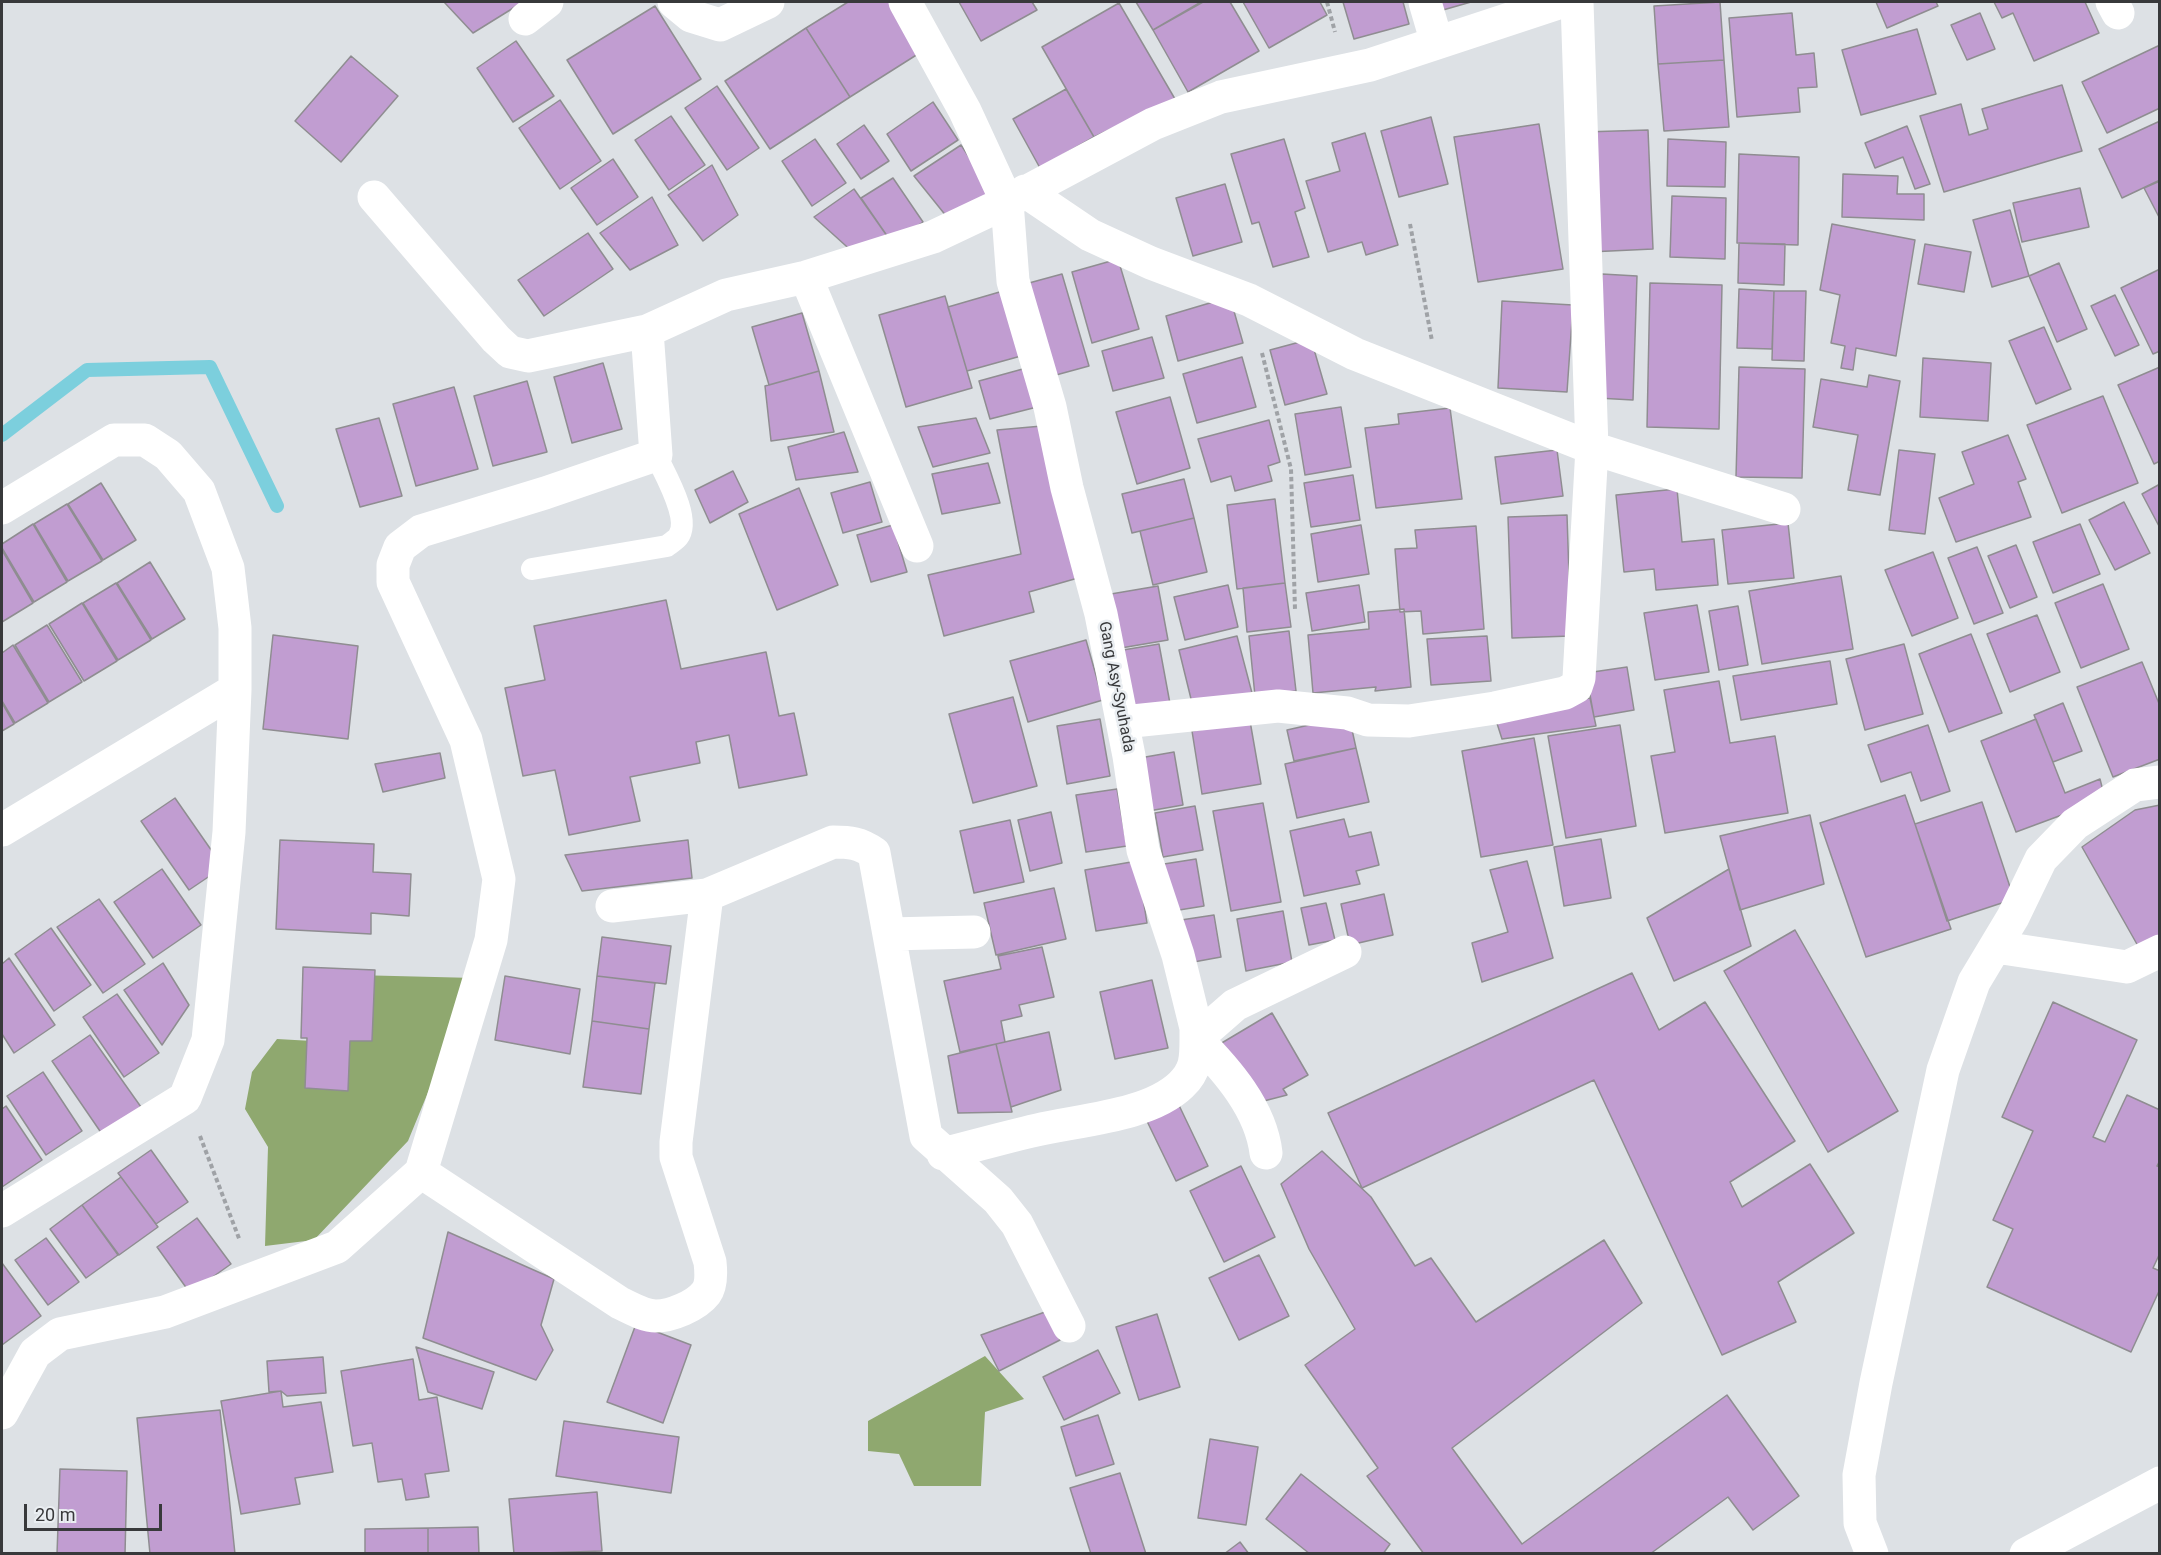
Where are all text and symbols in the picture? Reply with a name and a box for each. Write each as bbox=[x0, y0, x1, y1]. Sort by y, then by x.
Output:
street label: Gang Asy-Syuhada bbox=[1094, 620, 1138, 754]
scale bar bbox=[27, 1492, 165, 1530]
text: 20 m bbox=[35, 1504, 75, 1525]

